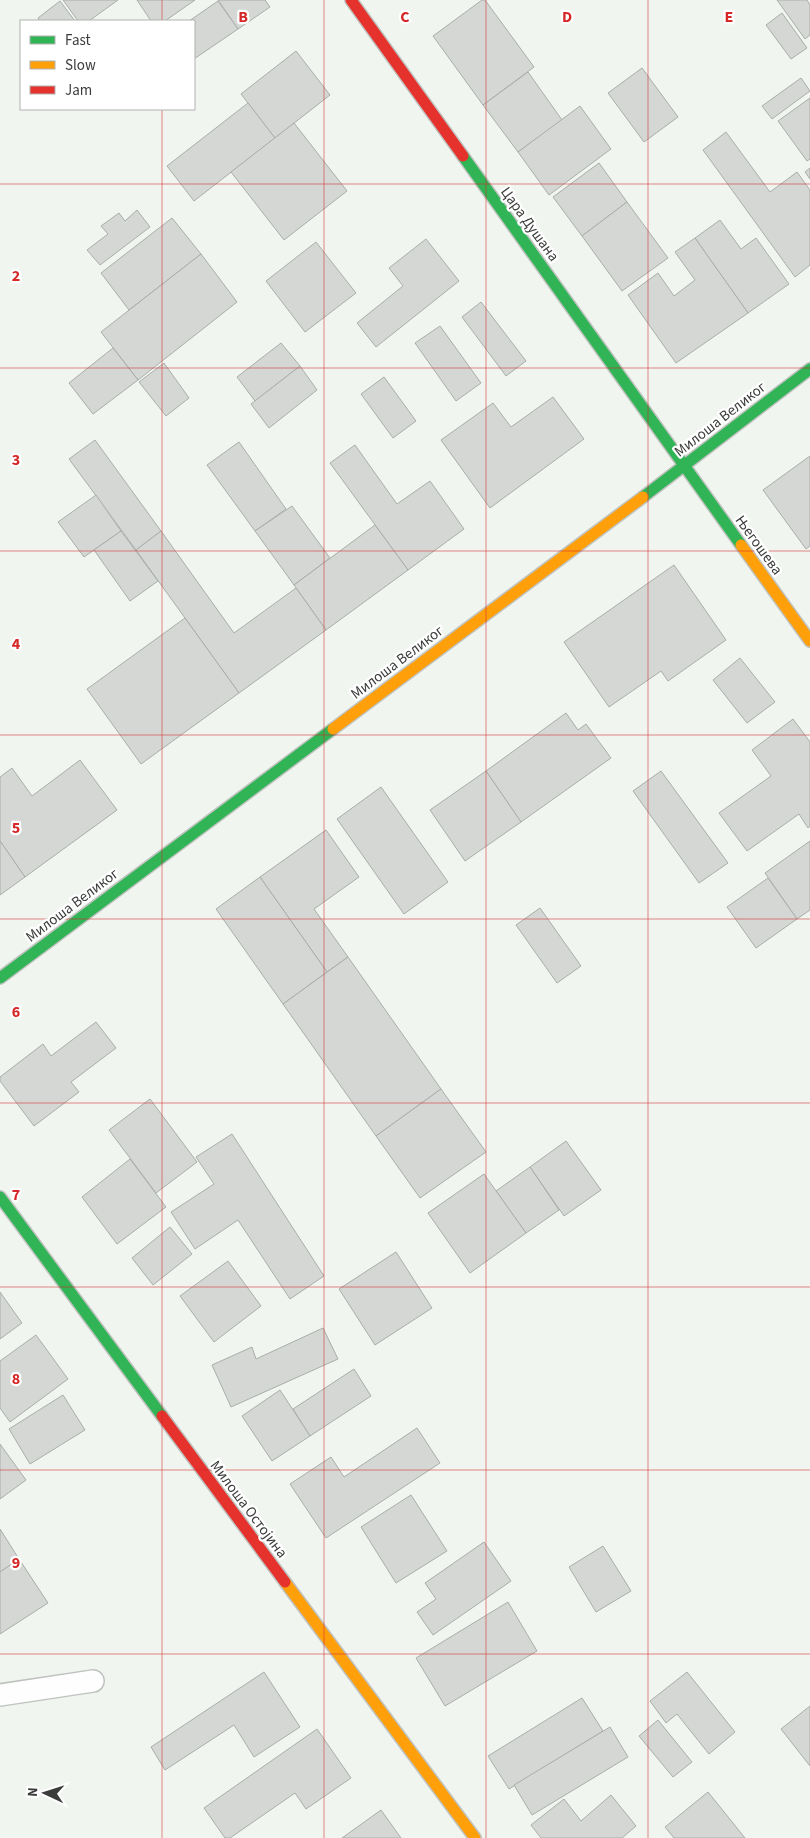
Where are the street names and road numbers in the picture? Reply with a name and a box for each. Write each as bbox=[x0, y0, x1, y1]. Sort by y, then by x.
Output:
street label: Цара Душана bbox=[495, 183, 564, 266]
street label: Милоша Великог bbox=[670, 377, 771, 462]
street label: Његошева bbox=[730, 511, 787, 579]
street label: Милоша Великог bbox=[346, 620, 448, 704]
street label: Милоша Великог bbox=[21, 863, 123, 947]
street label: Милоша Остојина bbox=[205, 1456, 292, 1562]

